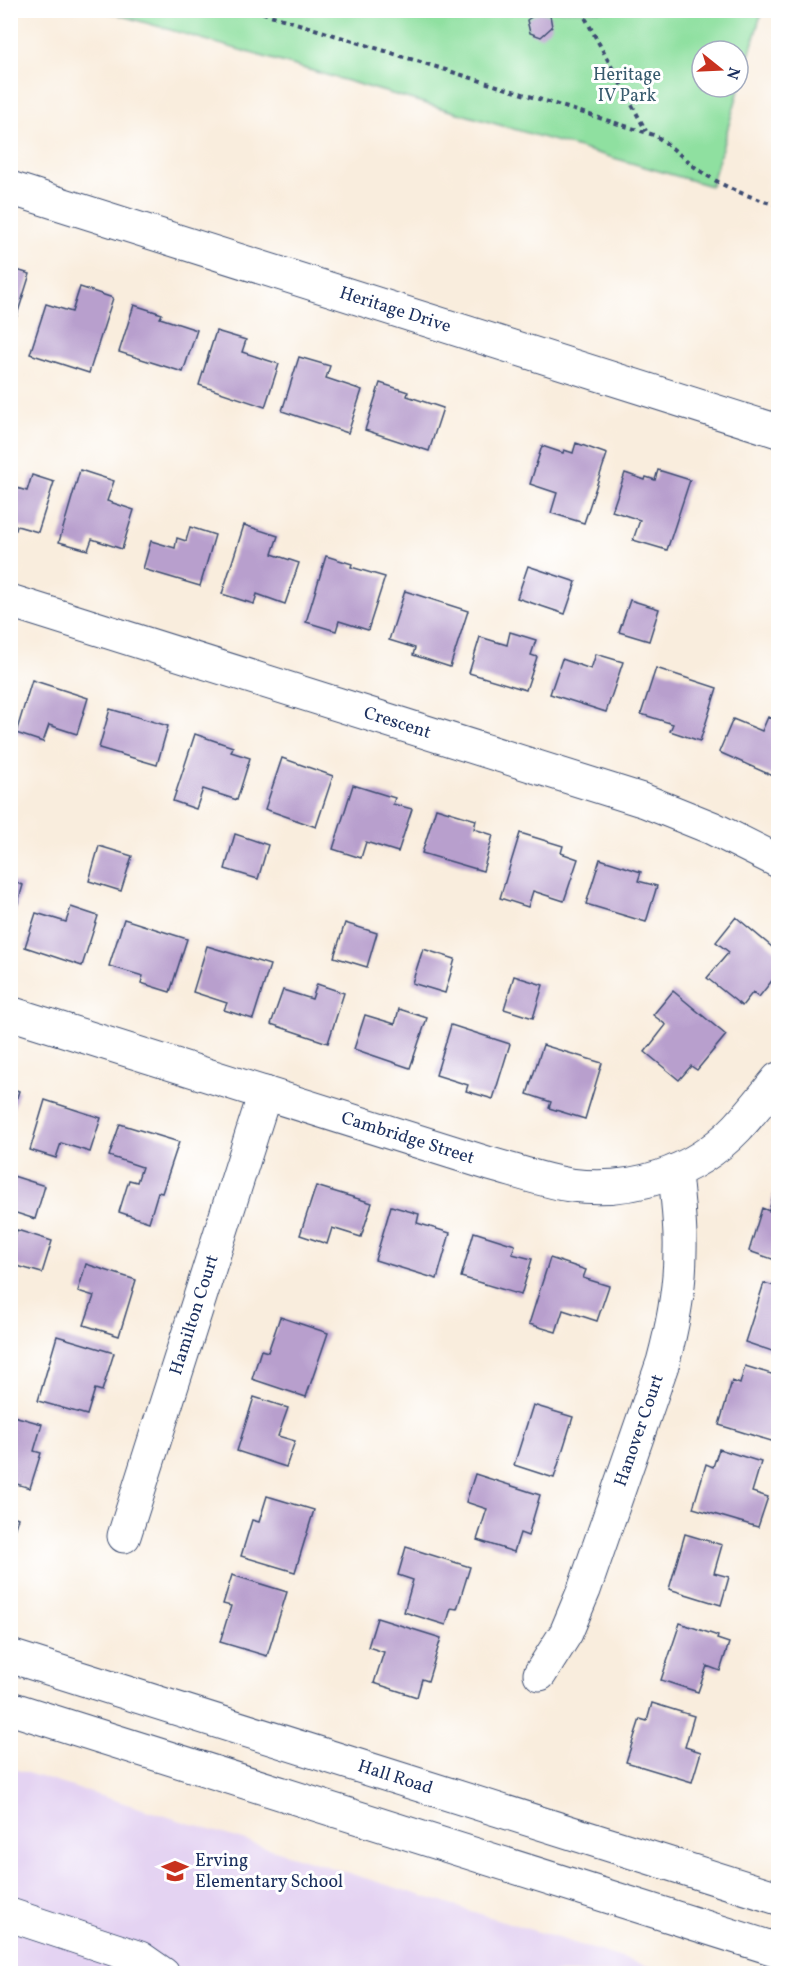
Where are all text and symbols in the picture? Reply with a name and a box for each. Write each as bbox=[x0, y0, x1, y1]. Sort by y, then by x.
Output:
north arrow bbox=[690, 39, 750, 99]
park label: Heritage IV Park bbox=[593, 63, 661, 109]
text: N bbox=[720, 64, 745, 82]
street label: Heritage Drive bbox=[336, 281, 454, 339]
street label: Crescent bbox=[360, 701, 434, 745]
street label: Cambridge Street bbox=[338, 1105, 477, 1171]
street label: Hamilton Court bbox=[164, 1252, 225, 1378]
street label: Hanover Court bbox=[608, 1371, 670, 1490]
street label: Hall Road bbox=[355, 1754, 436, 1801]
place label: Erving Elementary School bbox=[195, 1849, 343, 1895]
school or university icon: Erving Elementary School bbox=[160, 1856, 190, 1886]

